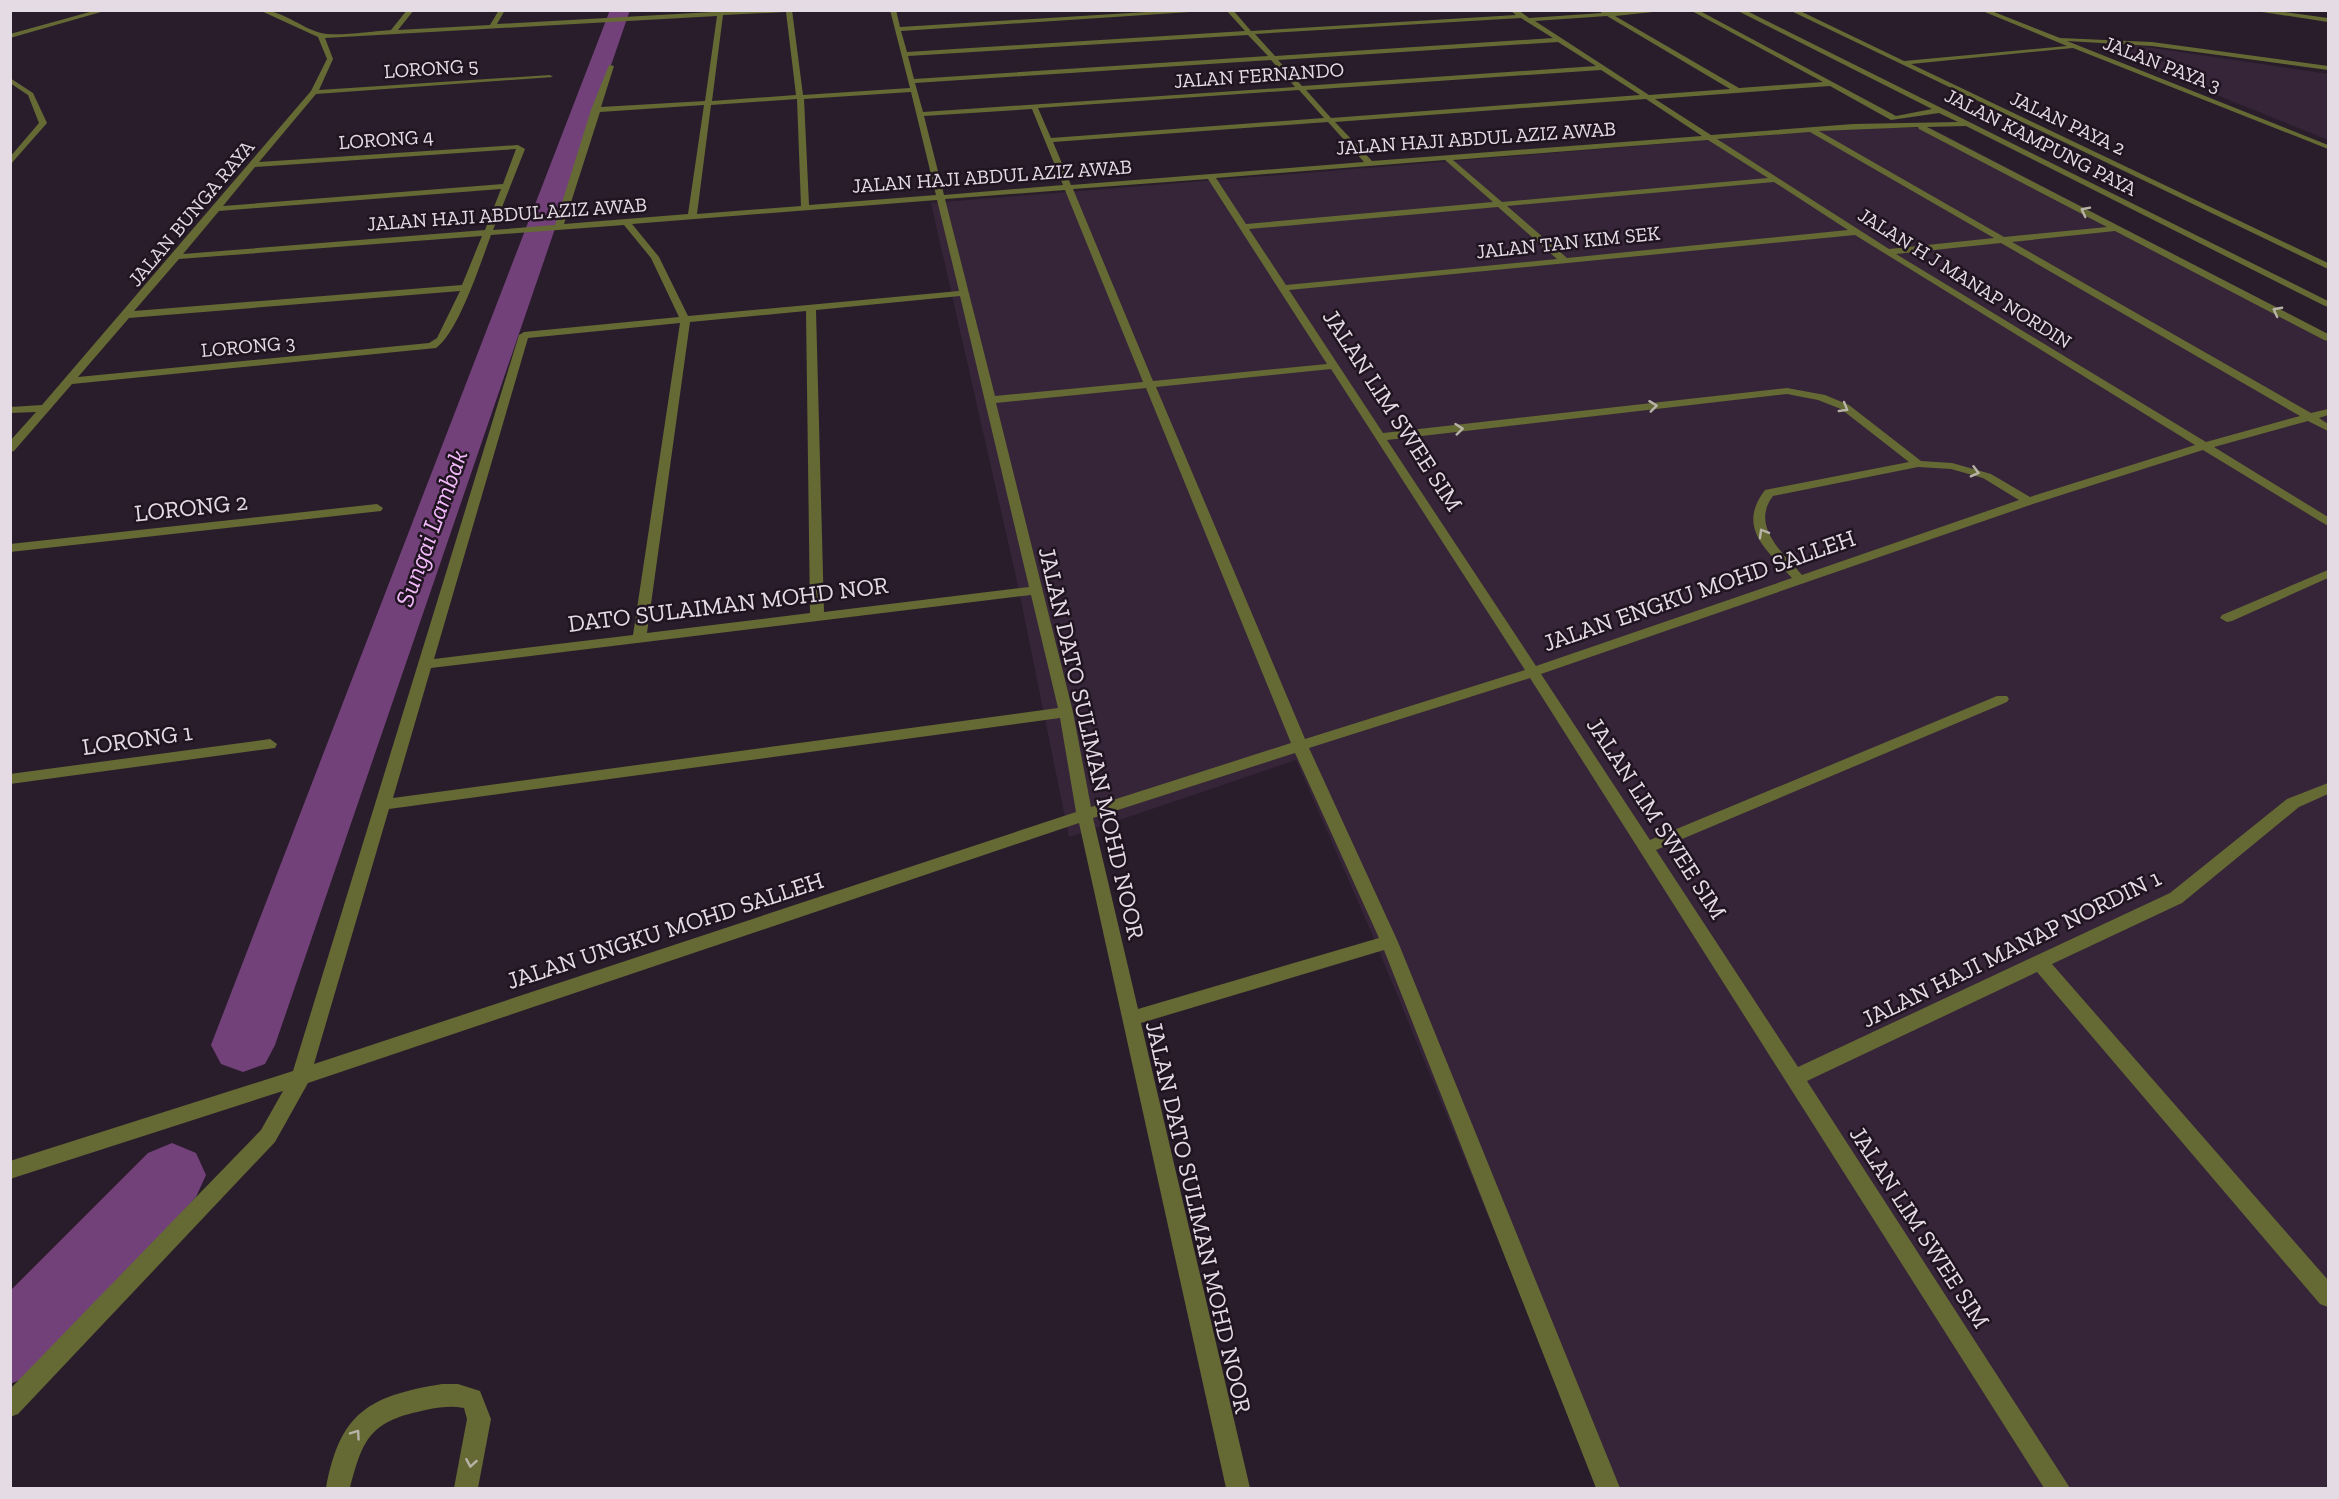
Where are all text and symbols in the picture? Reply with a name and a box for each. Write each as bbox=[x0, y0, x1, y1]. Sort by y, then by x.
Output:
street label: JALAN PAYA 3 bbox=[2100, 31, 2224, 97]
street label: LORONG 5 bbox=[383, 53, 479, 83]
street label: JALAN FERNANDO bbox=[1173, 57, 1345, 93]
street label: JALAN KAMPUNG PAYA bbox=[1941, 83, 2142, 201]
street label: JALAN PAYA 2 bbox=[2007, 86, 2129, 160]
street label: JALAN HAJI ABDUL AZIZ AWAB bbox=[1335, 116, 1617, 160]
street label: LORONG 4 bbox=[338, 124, 435, 154]
street label: JALAN BUNGA RAYA bbox=[123, 134, 260, 291]
street label: JALAN HAJI ABDUL AZIZ AWAB bbox=[851, 154, 1133, 198]
street label: JALAN HAJI ABDUL AZIZ AWAB bbox=[366, 192, 648, 236]
street label: JALAN H J MANAP NORDIN bbox=[1854, 202, 2076, 354]
one-way arrow bbox=[2081, 207, 2092, 218]
street label: JALAN TAN KIM SEK bbox=[1475, 220, 1661, 264]
street label: JALAN LIM SWEE SIM bbox=[1317, 303, 1469, 517]
one-way arrow bbox=[2272, 307, 2283, 318]
street label: LORONG 3 bbox=[200, 330, 296, 362]
one-way arrow bbox=[1838, 400, 1848, 412]
one-way arrow bbox=[1649, 401, 1658, 413]
one-way arrow bbox=[1455, 423, 1464, 435]
water label: Sungai Lambak bbox=[388, 445, 474, 611]
one-way arrow bbox=[1970, 465, 1980, 478]
street label: LORONG 2 bbox=[133, 487, 249, 527]
street label: JALAN ENGKU MOHD SALLEH bbox=[1539, 523, 1859, 657]
one-way arrow bbox=[1759, 529, 1771, 539]
street label: JALAN DATO SULIMAN MOHD NOOR bbox=[1033, 544, 1151, 942]
street label: DATO SULAIMAN MOHD NOR bbox=[566, 570, 890, 638]
street label: JALAN LIM SWEE SIM bbox=[1581, 711, 1733, 925]
street label: LORONG 1 bbox=[80, 717, 194, 761]
street label: JALAN HAJI MANAP NORDIN 1 bbox=[1857, 863, 2165, 1033]
street label: JALAN UNGKU MOHD SALLEH bbox=[503, 865, 827, 995]
street label: JALAN DATO SULIMAN MOHD NOOR bbox=[1140, 1018, 1258, 1416]
street label: JALAN LIM SWEE SIM bbox=[1844, 1120, 1996, 1334]
one-way arrow bbox=[349, 1429, 360, 1440]
one-way arrow bbox=[465, 1458, 478, 1468]

